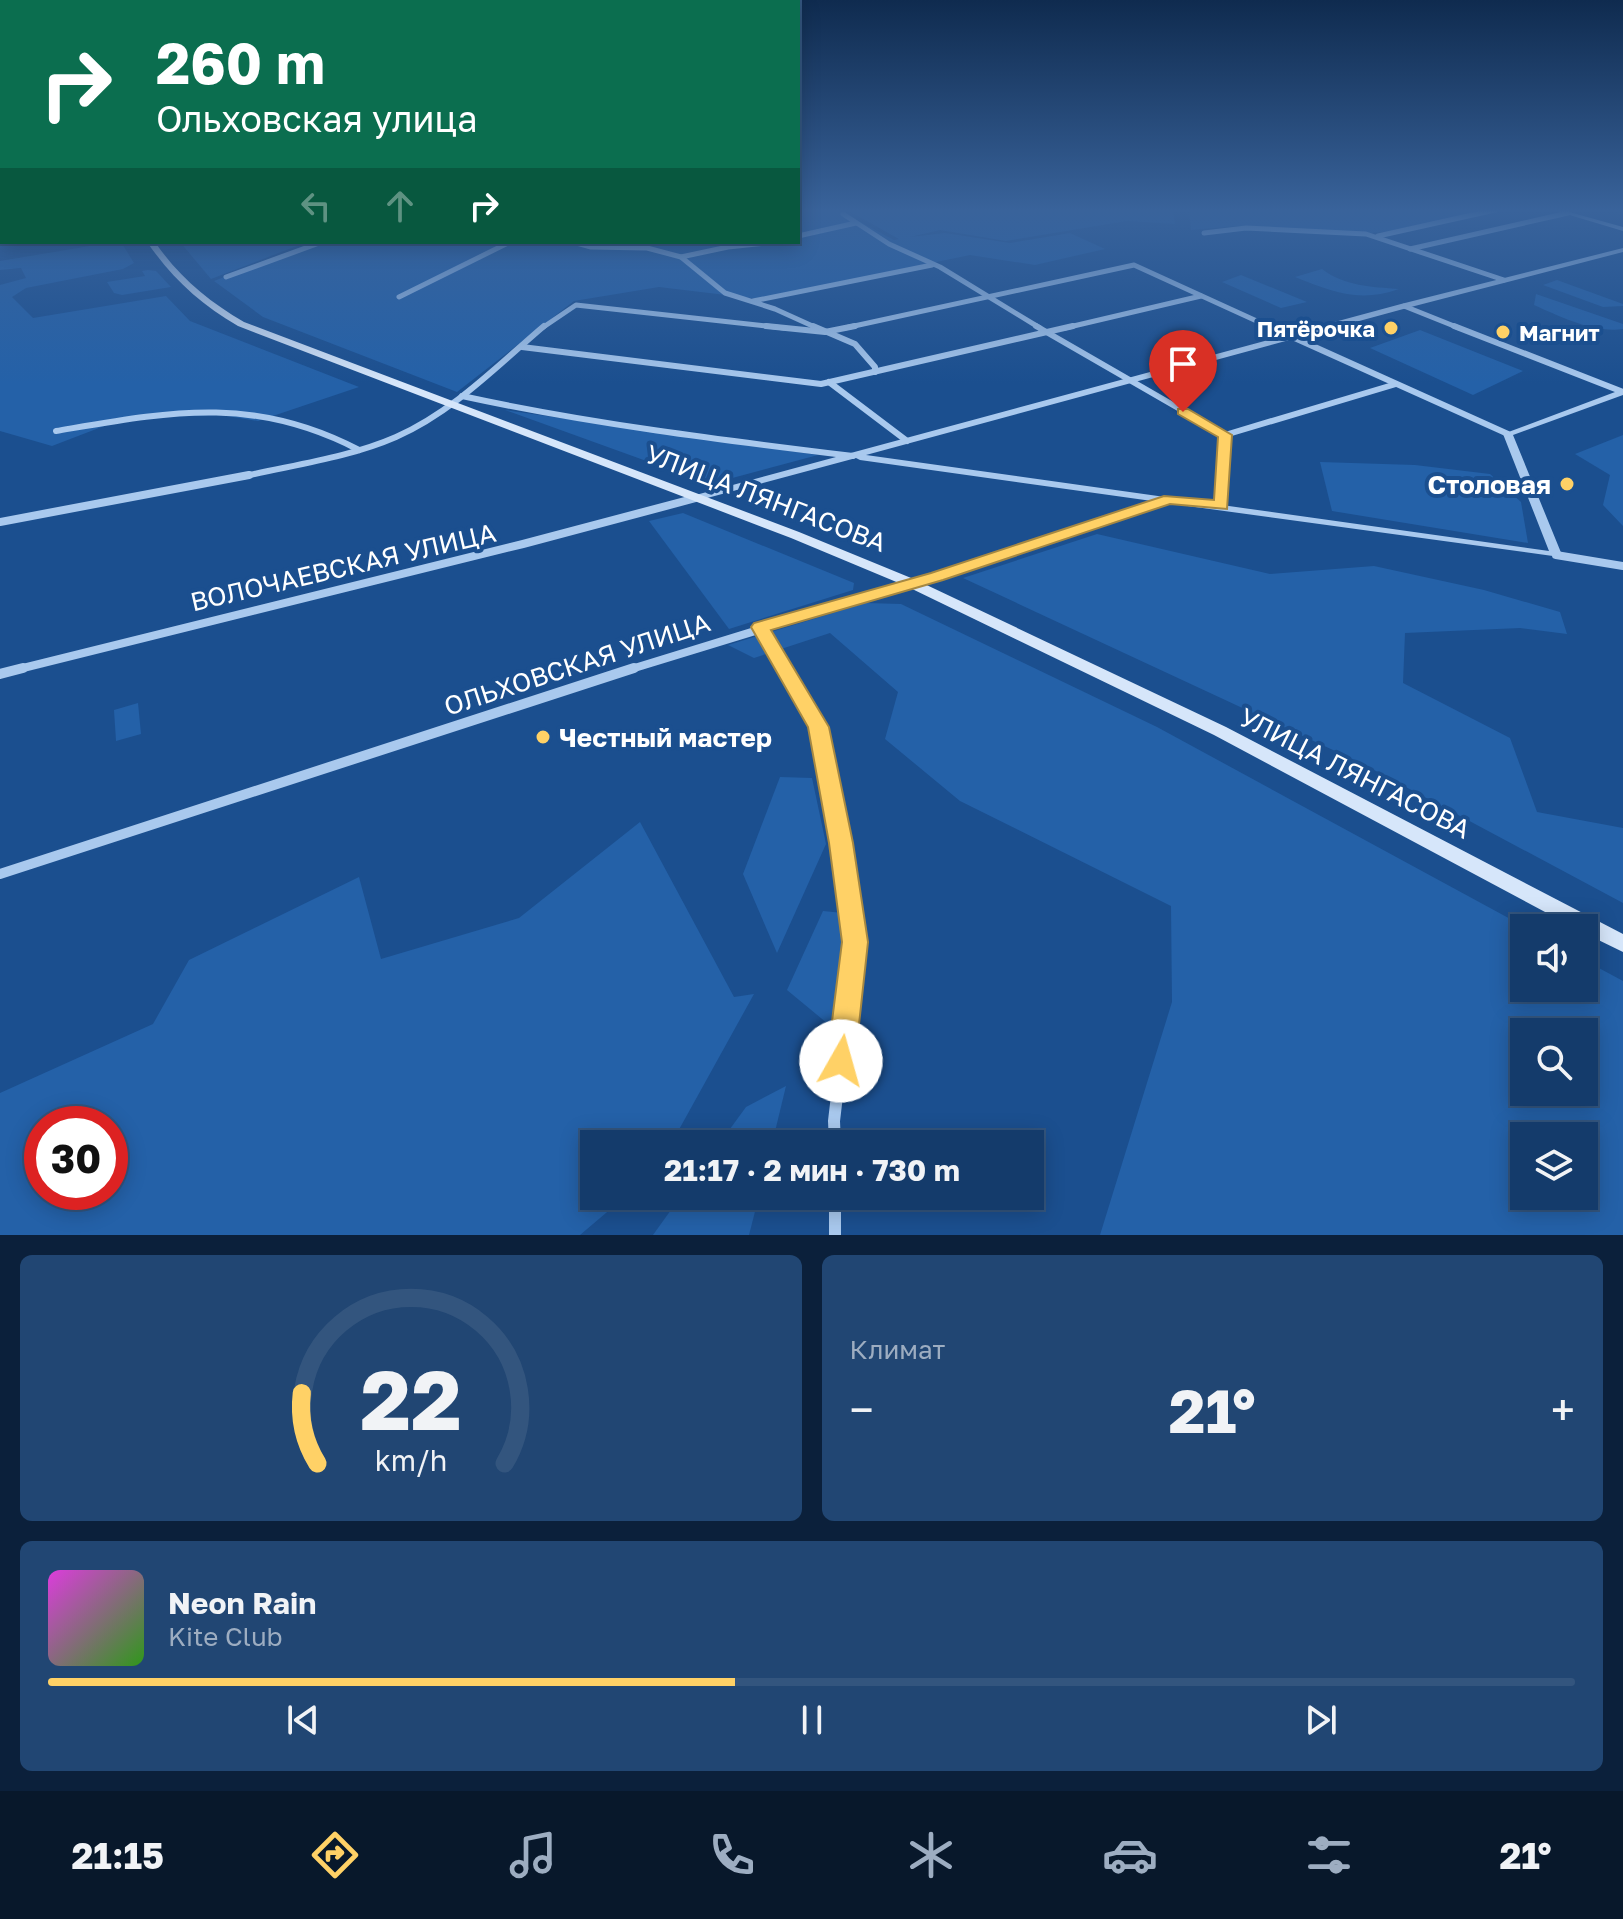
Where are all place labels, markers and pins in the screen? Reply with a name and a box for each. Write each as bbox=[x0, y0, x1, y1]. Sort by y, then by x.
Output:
place label: Пятёрочка bbox=[1257, 315, 1375, 342]
marker: Пятёрочка bbox=[1382, 319, 1400, 337]
place label: Магнит bbox=[1519, 319, 1600, 346]
marker: Магнит bbox=[1494, 323, 1512, 341]
pin bbox=[1149, 330, 1217, 412]
place label: Столовая bbox=[1427, 469, 1551, 500]
marker: Столовая bbox=[1558, 475, 1576, 493]
place label: Честный мастер bbox=[559, 722, 772, 753]
marker: Честный мастер bbox=[534, 728, 552, 746]

